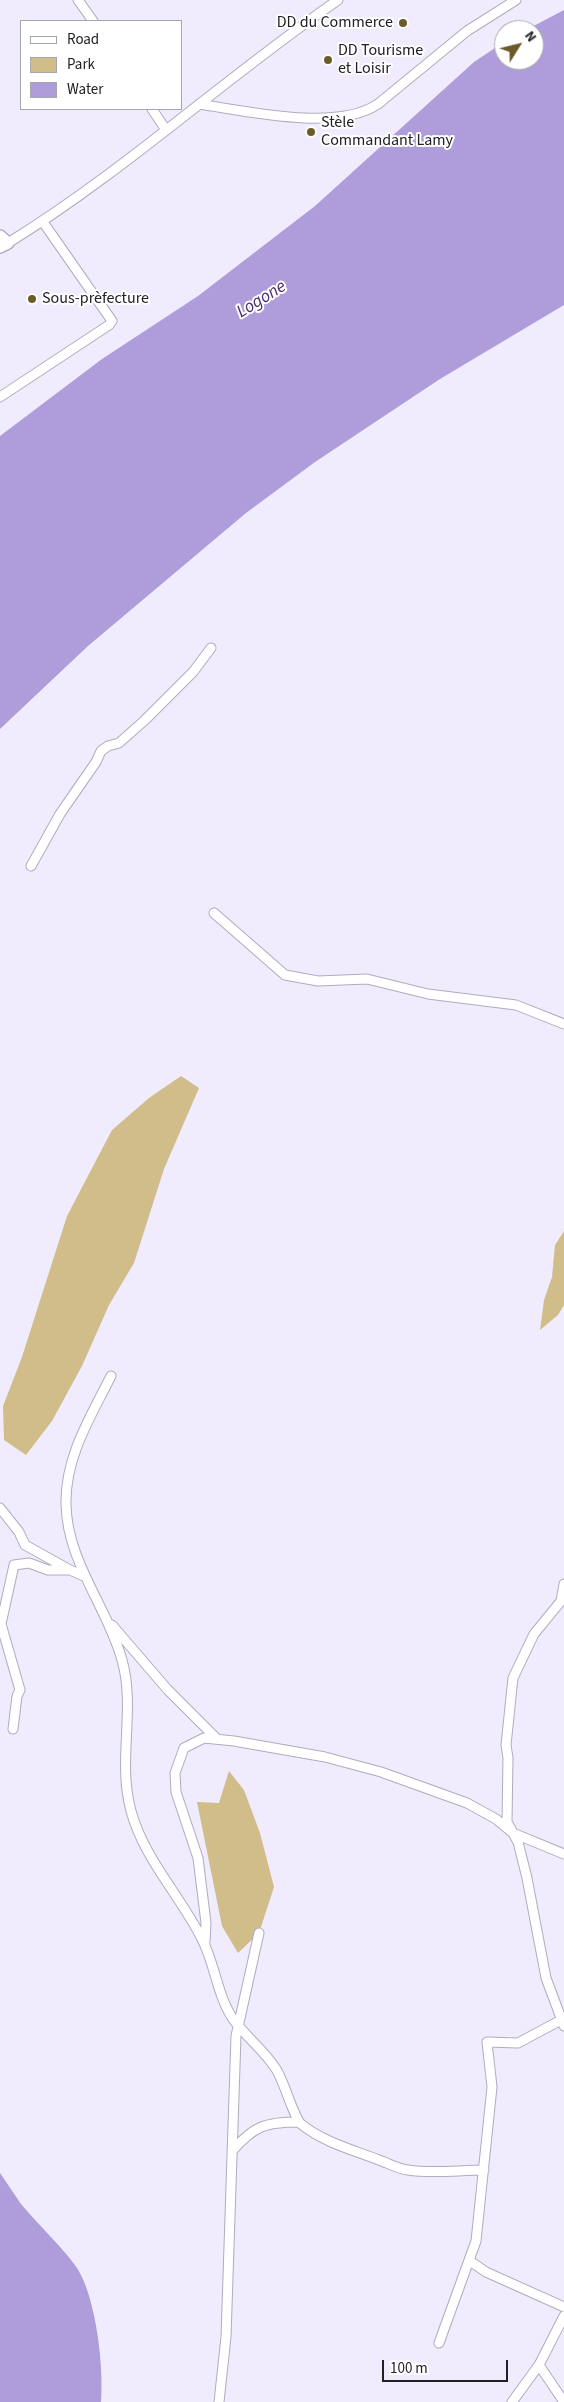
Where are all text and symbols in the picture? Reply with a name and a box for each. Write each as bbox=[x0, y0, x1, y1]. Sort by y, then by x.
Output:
place label: DD du Commerce bbox=[277, 13, 393, 33]
marker: DD du Commerce bbox=[397, 17, 409, 29]
legend bbox=[20, 20, 182, 110]
north arrow bbox=[494, 20, 544, 70]
text: N bbox=[519, 27, 541, 46]
text: Road bbox=[67, 29, 99, 50]
place label: DD Tourisme et Loisir bbox=[338, 41, 423, 79]
text: Park bbox=[67, 54, 95, 75]
marker: DD Tourisme et Loisir bbox=[322, 54, 334, 66]
text: Water bbox=[67, 79, 103, 100]
place label: Stèle Commandant Lamy bbox=[321, 113, 453, 151]
marker: Stèle Commandant Lamy bbox=[305, 126, 317, 138]
water label: Logone bbox=[233, 276, 291, 324]
place label: Sous-prèfecture bbox=[42, 289, 149, 309]
marker: Sous-prèfecture bbox=[26, 293, 38, 305]
scale bar bbox=[384, 2350, 510, 2382]
text: 100 m bbox=[390, 2358, 428, 2379]

